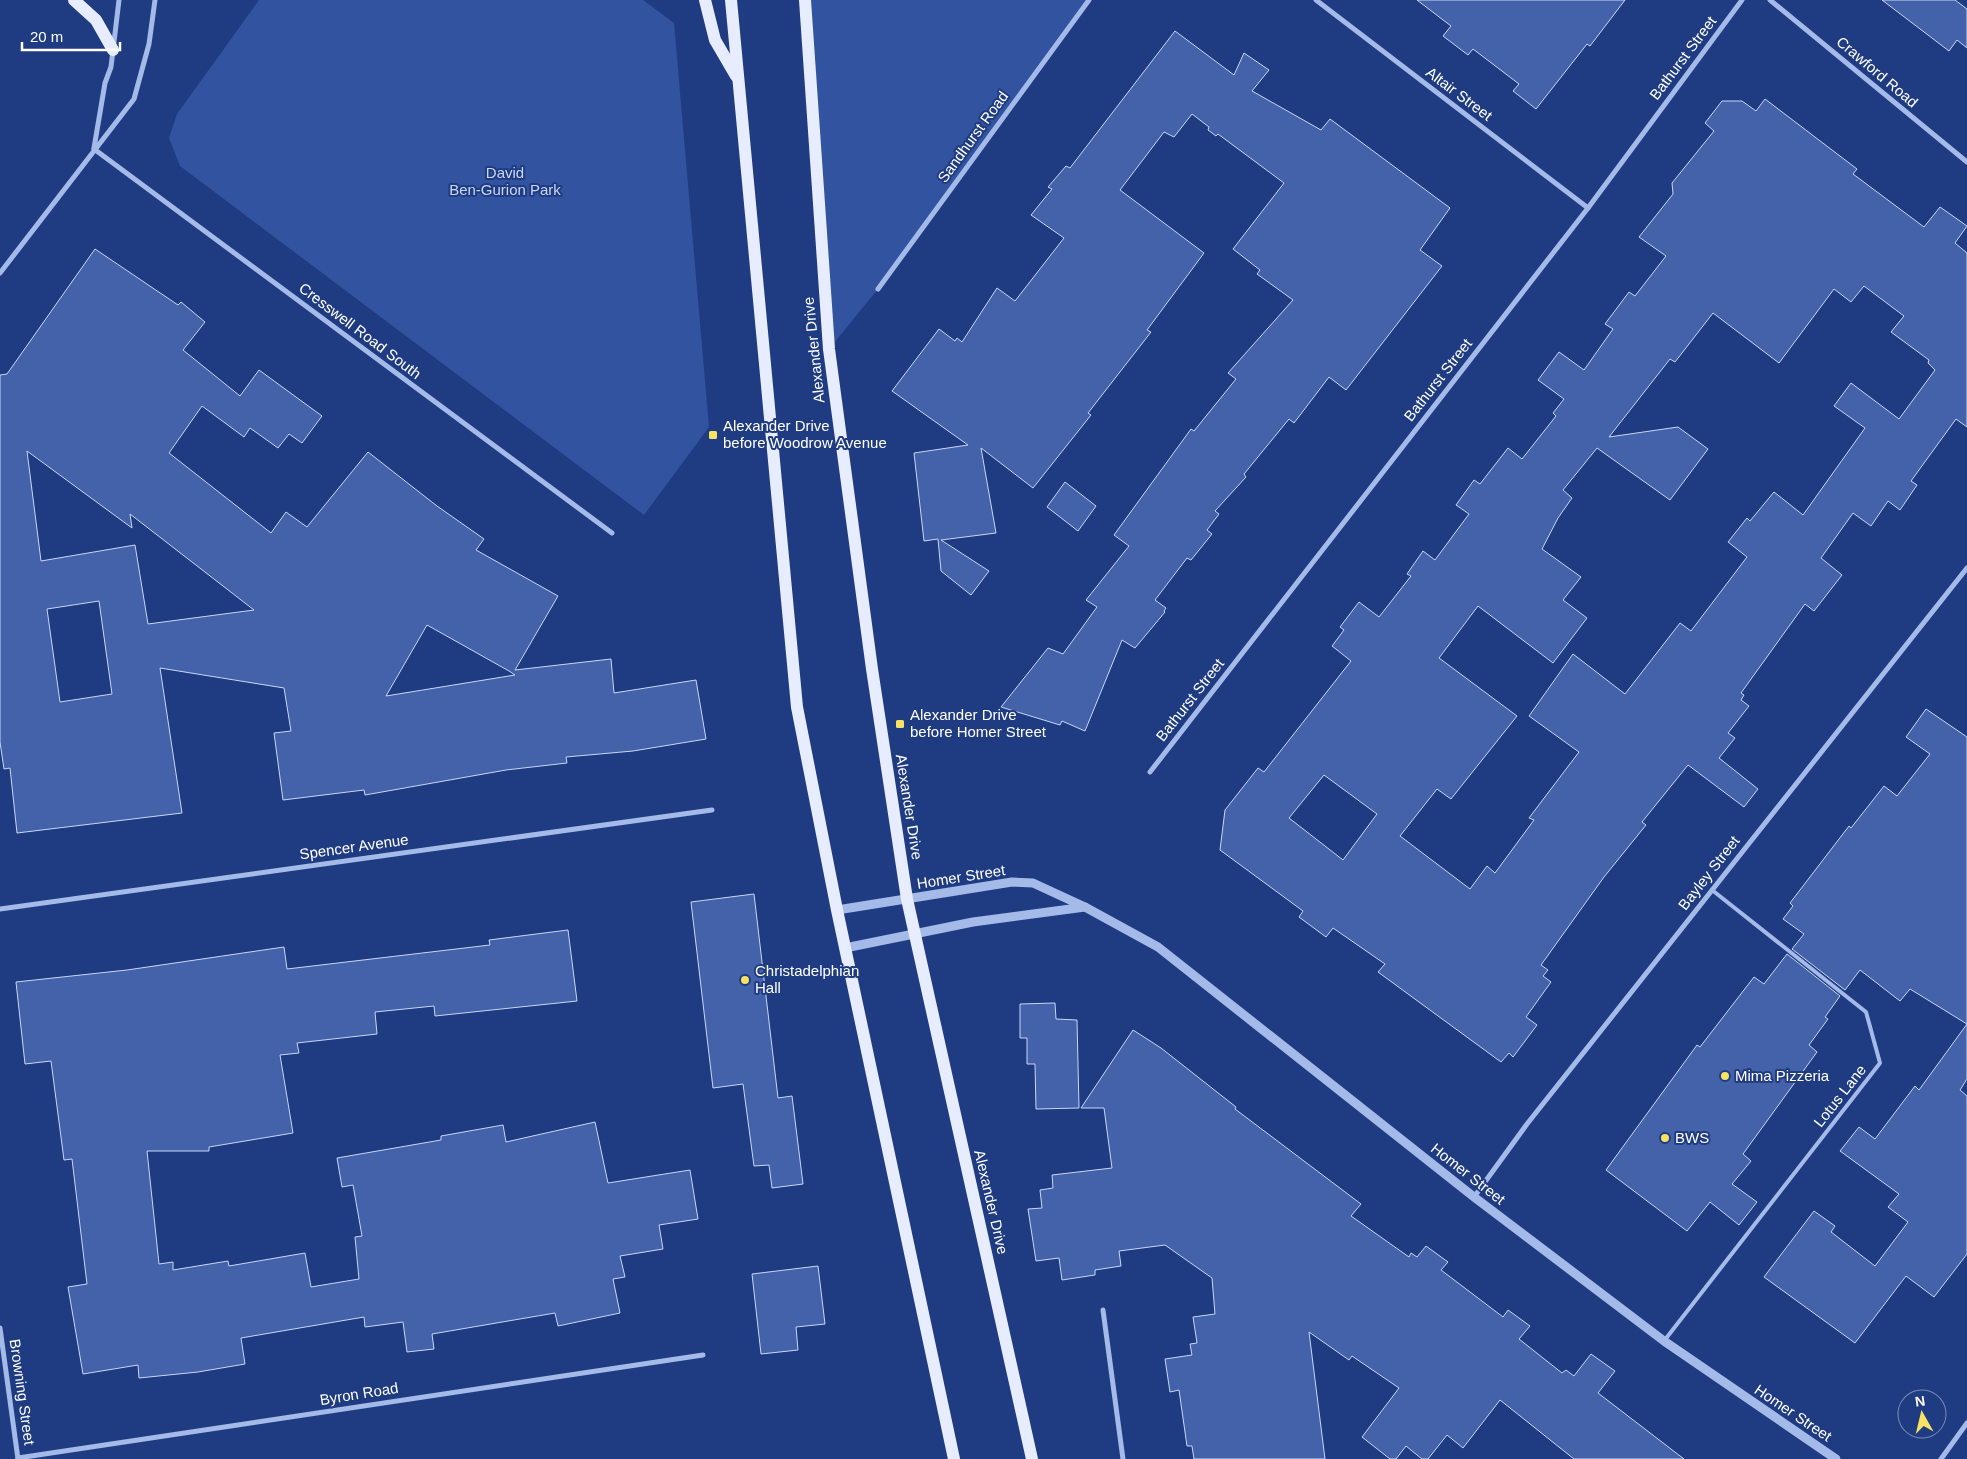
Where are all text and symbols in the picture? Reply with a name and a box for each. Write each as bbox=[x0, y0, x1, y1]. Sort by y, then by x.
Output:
street label: Bathurst Street bbox=[1646, 12, 1720, 103]
scale bar bbox=[22, 20, 120, 52]
text: 20 m bbox=[30, 28, 63, 45]
street label: Crawford Road bbox=[1833, 33, 1921, 111]
street label: Altair Street bbox=[1423, 63, 1496, 124]
street label: Sandhurst Road bbox=[934, 88, 1011, 186]
park label: David Ben-Gurion Park bbox=[449, 164, 561, 198]
street label: Cresswell Road South bbox=[296, 279, 425, 382]
street label: Alexander Drive bbox=[799, 296, 828, 404]
street label: Bathurst Street bbox=[1400, 334, 1476, 424]
place label: Alexander Drive before Woodrow Avenue bbox=[723, 417, 887, 451]
marker: Alexander Drive before Woodrow Avenue bbox=[707, 429, 719, 441]
street label: Bathurst Street bbox=[1152, 654, 1228, 744]
place label: Alexander Drive before Homer Street bbox=[910, 706, 1047, 740]
marker: Alexander Drive before Homer Street bbox=[894, 718, 906, 730]
street label: Alexander Drive bbox=[893, 753, 926, 861]
street label: Spencer Avenue bbox=[298, 830, 409, 863]
street label: Bayley Street bbox=[1674, 832, 1743, 913]
street label: Homer Street bbox=[916, 861, 1007, 892]
place label: Christadelphian Hall bbox=[755, 962, 859, 996]
marker: Christadelphian Hall bbox=[739, 974, 751, 986]
street label: Lotus Lane bbox=[1810, 1061, 1869, 1130]
place label: Mima Pizzeria bbox=[1735, 1067, 1830, 1084]
marker: Mima Pizzeria bbox=[1719, 1070, 1731, 1082]
place label: BWS bbox=[1675, 1129, 1709, 1146]
marker: BWS bbox=[1659, 1132, 1671, 1144]
street label: Homer Street bbox=[1428, 1139, 1509, 1208]
street label: Alexander Drive bbox=[971, 1148, 1012, 1256]
street label: Browning Street bbox=[7, 1338, 38, 1447]
street label: Byron Road bbox=[318, 1379, 399, 1408]
street label: Homer Street bbox=[1752, 1381, 1836, 1445]
north arrow bbox=[1897, 1389, 1947, 1439]
text: N bbox=[1914, 1392, 1926, 1410]

